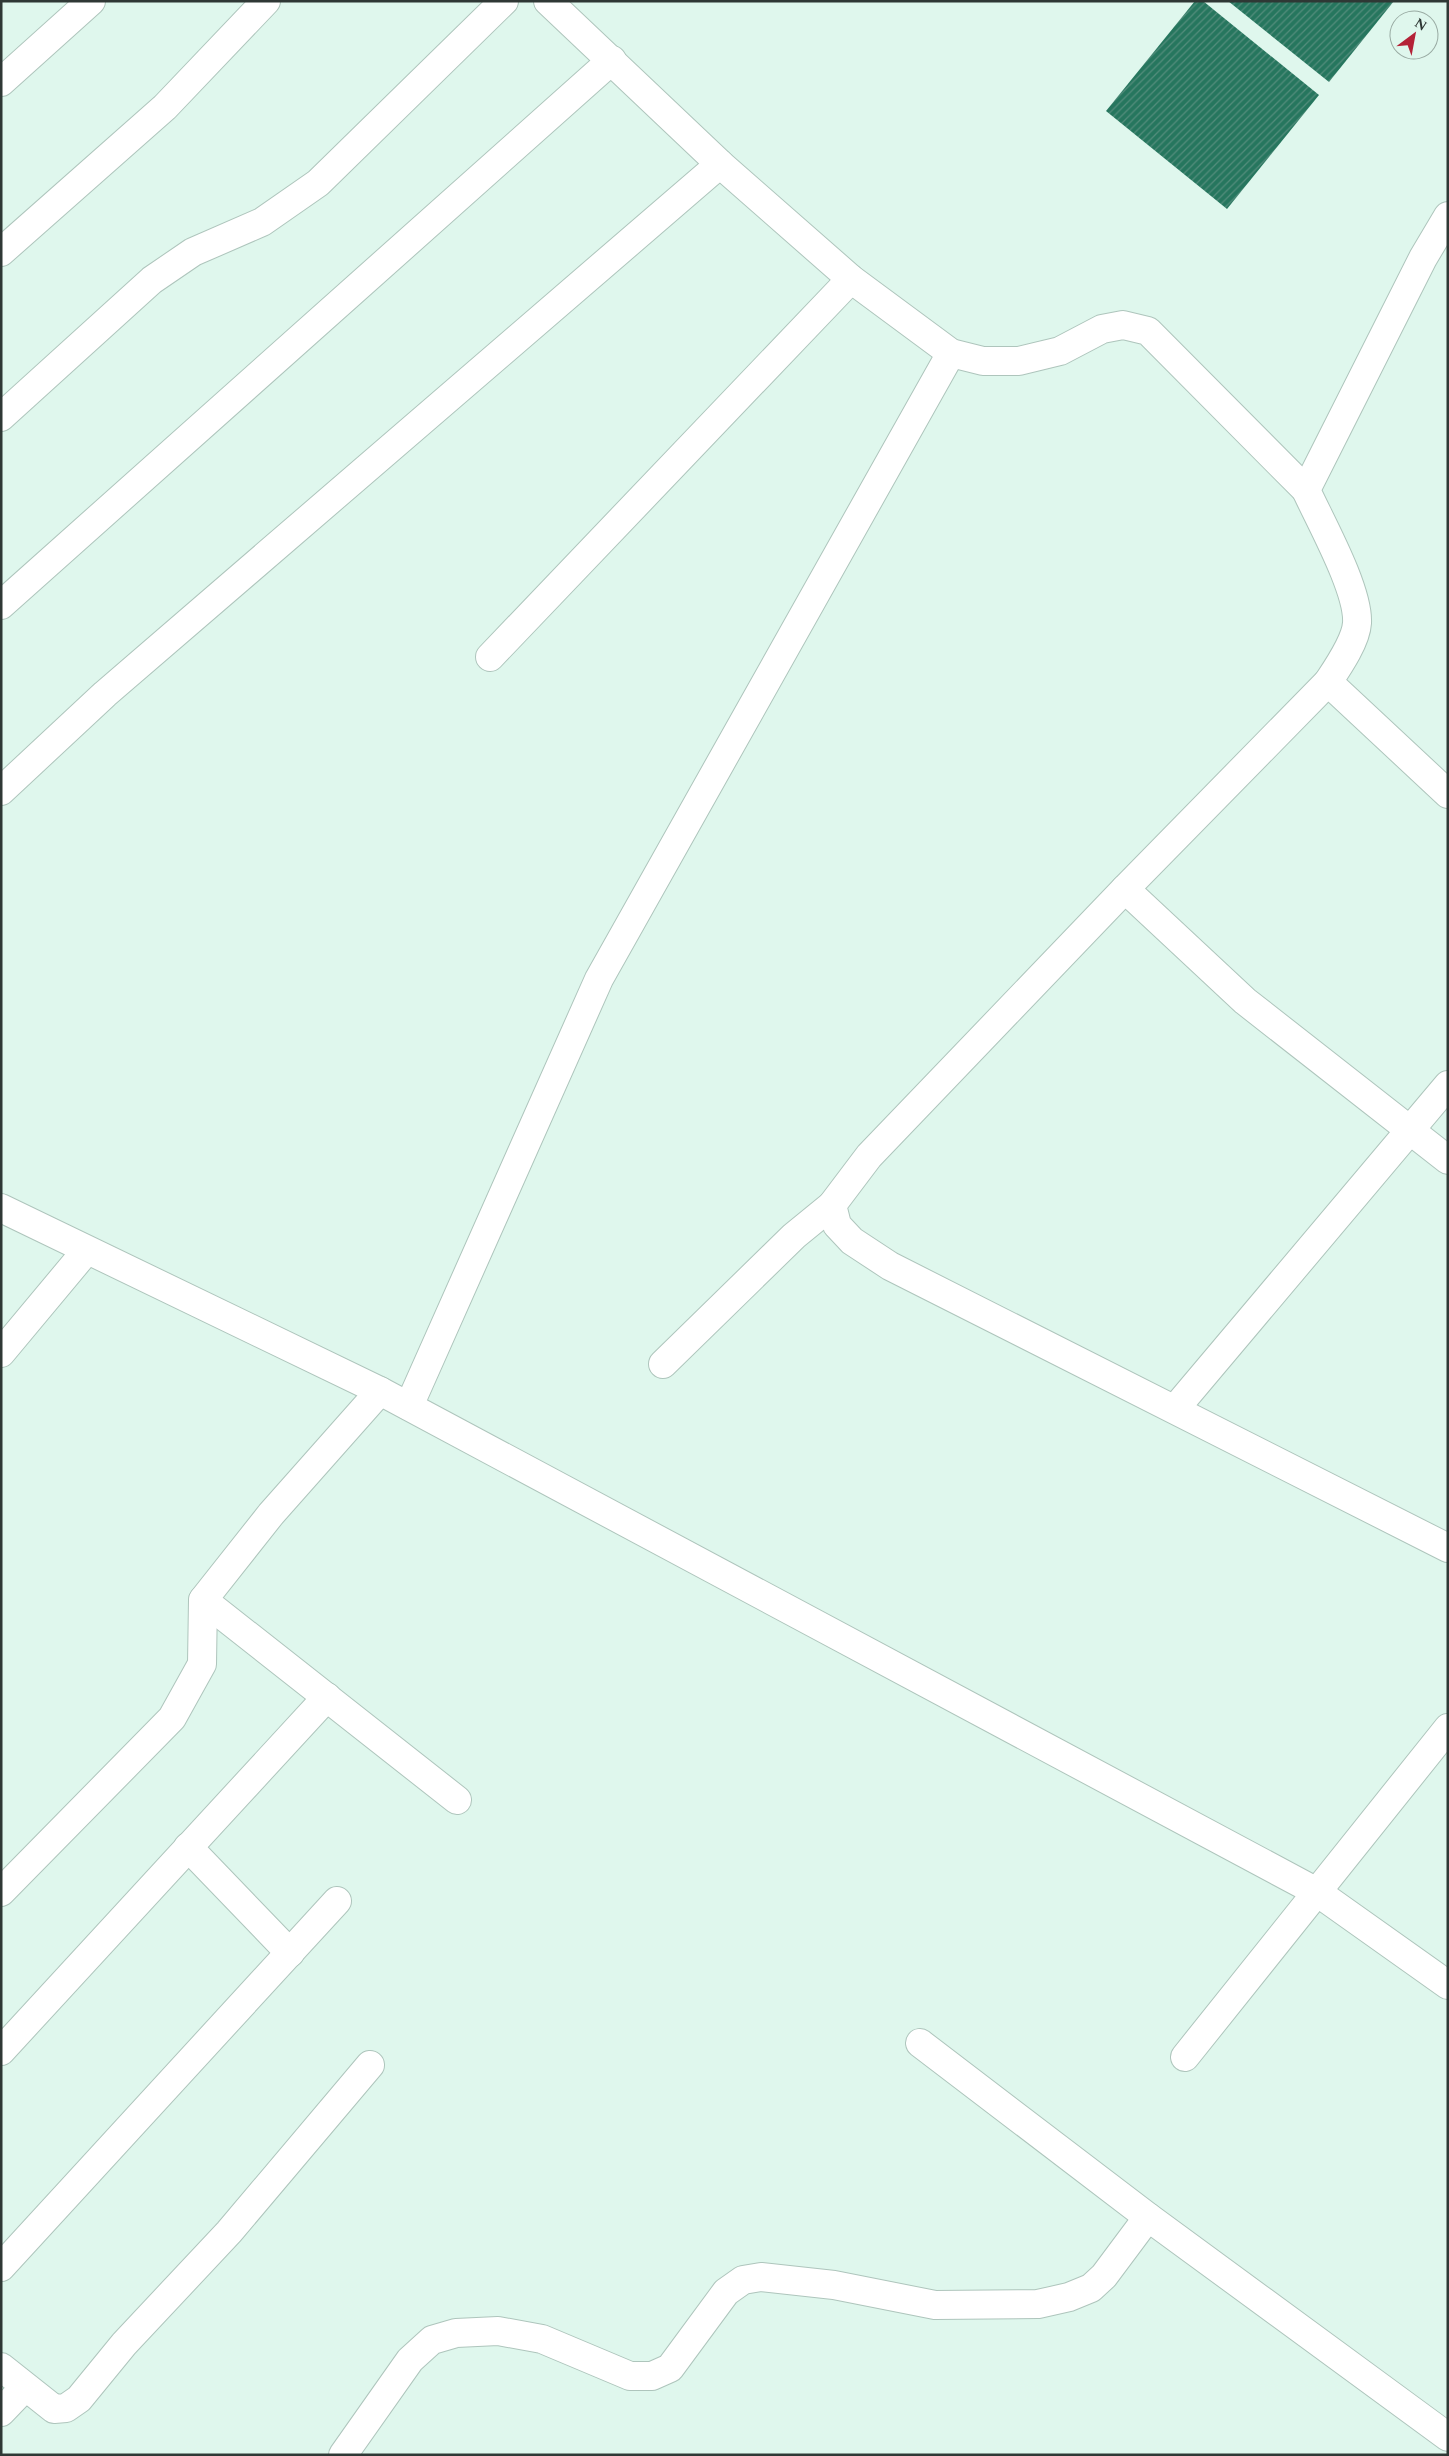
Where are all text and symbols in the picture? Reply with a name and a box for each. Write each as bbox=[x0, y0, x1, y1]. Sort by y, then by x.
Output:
north arrow bbox=[1389, 10, 1439, 60]
text: N bbox=[1410, 12, 1431, 36]

